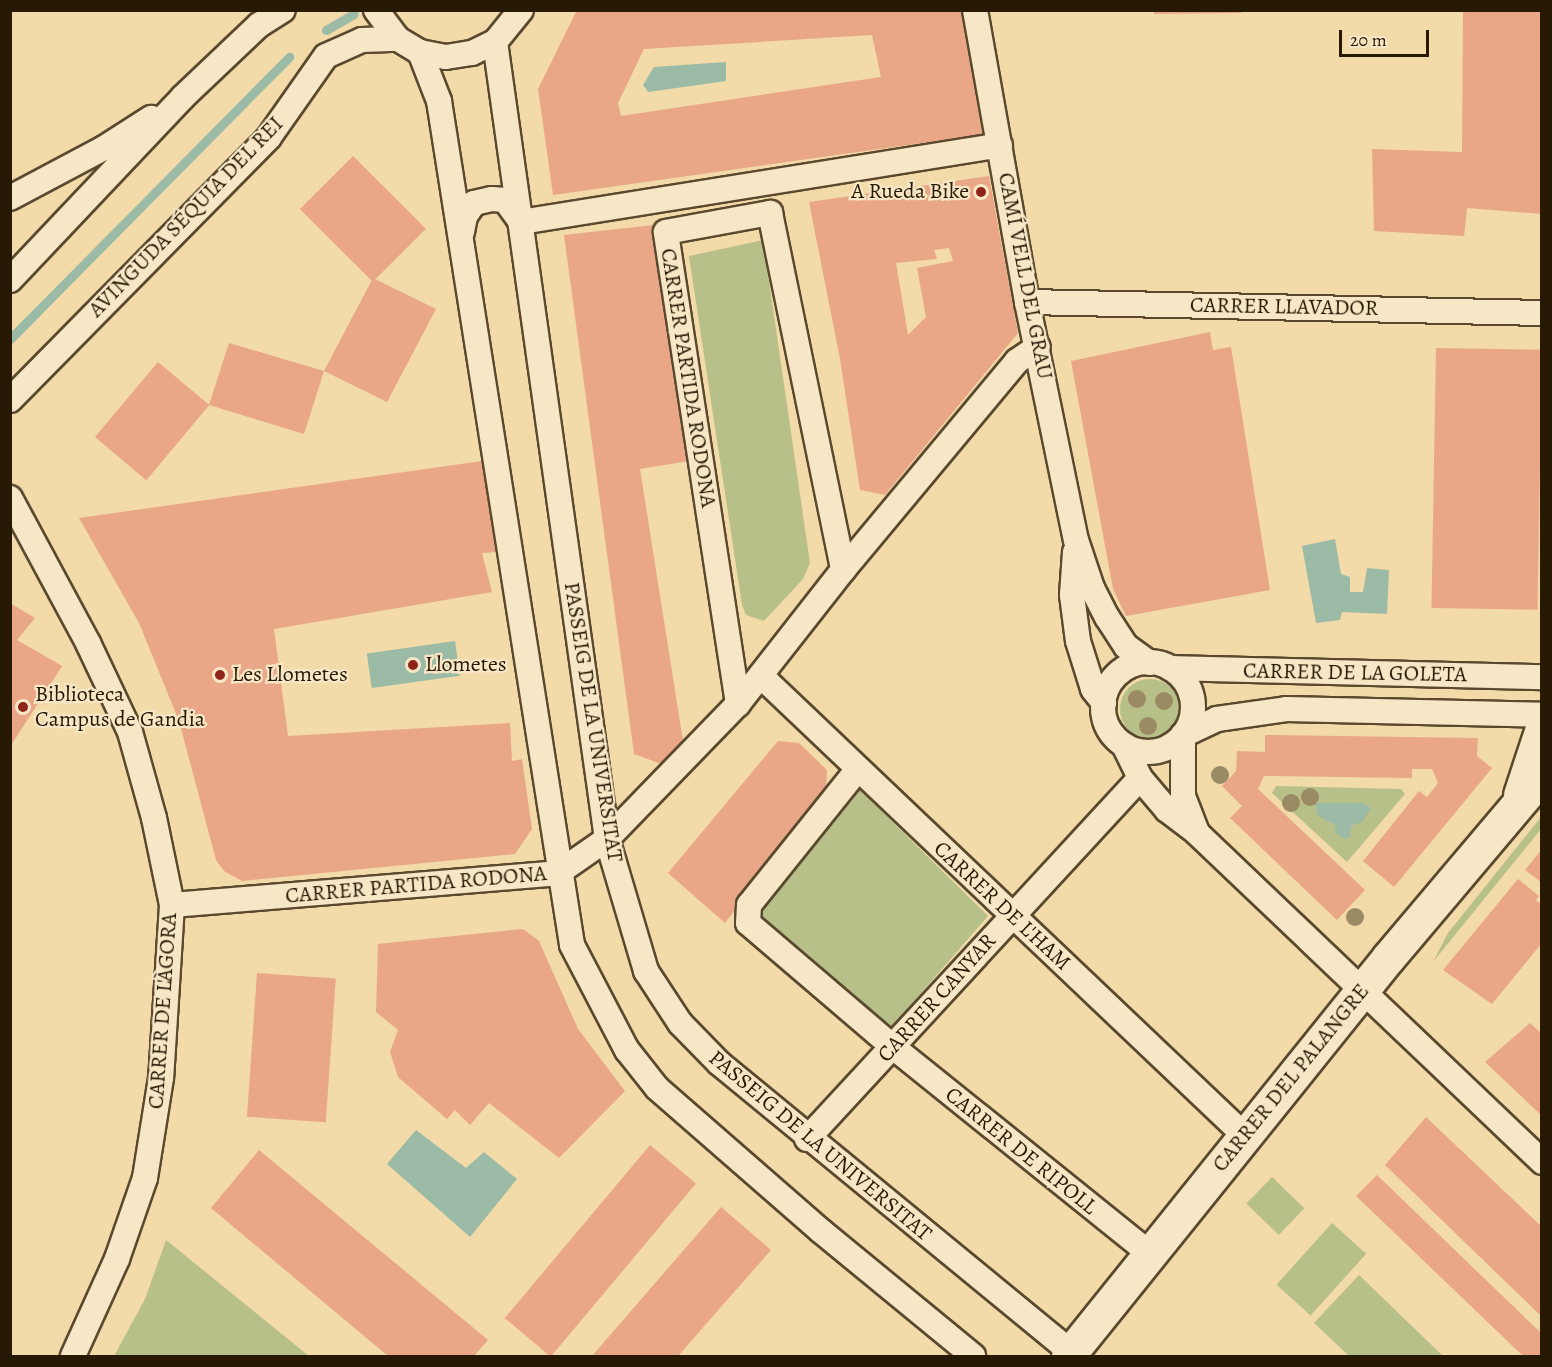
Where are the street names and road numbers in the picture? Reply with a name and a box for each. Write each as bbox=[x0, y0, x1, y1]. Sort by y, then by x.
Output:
street label: AVINGUDA SÉQUIA DEL REI bbox=[83, 111, 289, 323]
street label: CAMÍ VELL DEL GRAU bbox=[992, 170, 1058, 382]
street label: CARRER PARTIDA RODONA bbox=[654, 246, 722, 510]
street label: CARRER LLAVADOR bbox=[1190, 292, 1378, 322]
street label: PASSEIG DE LA UNIVERSITAT bbox=[558, 580, 628, 864]
street label: CARRER DE LA GOLETA bbox=[1243, 658, 1467, 688]
street label: CARRER DE L'HAM bbox=[928, 836, 1076, 976]
street label: CARRER PARTIDA RODONA bbox=[284, 860, 548, 910]
street label: CARRER DE L'ÀGORA bbox=[143, 912, 183, 1110]
street label: CARRER CANYAR bbox=[872, 928, 1002, 1068]
street label: CARRER DEL PALANGRE bbox=[1207, 979, 1375, 1177]
street label: PASSEIG DE LA UNIVERSITAT bbox=[703, 1045, 937, 1247]
street label: CARRER DE RIPOLL bbox=[940, 1082, 1102, 1220]

